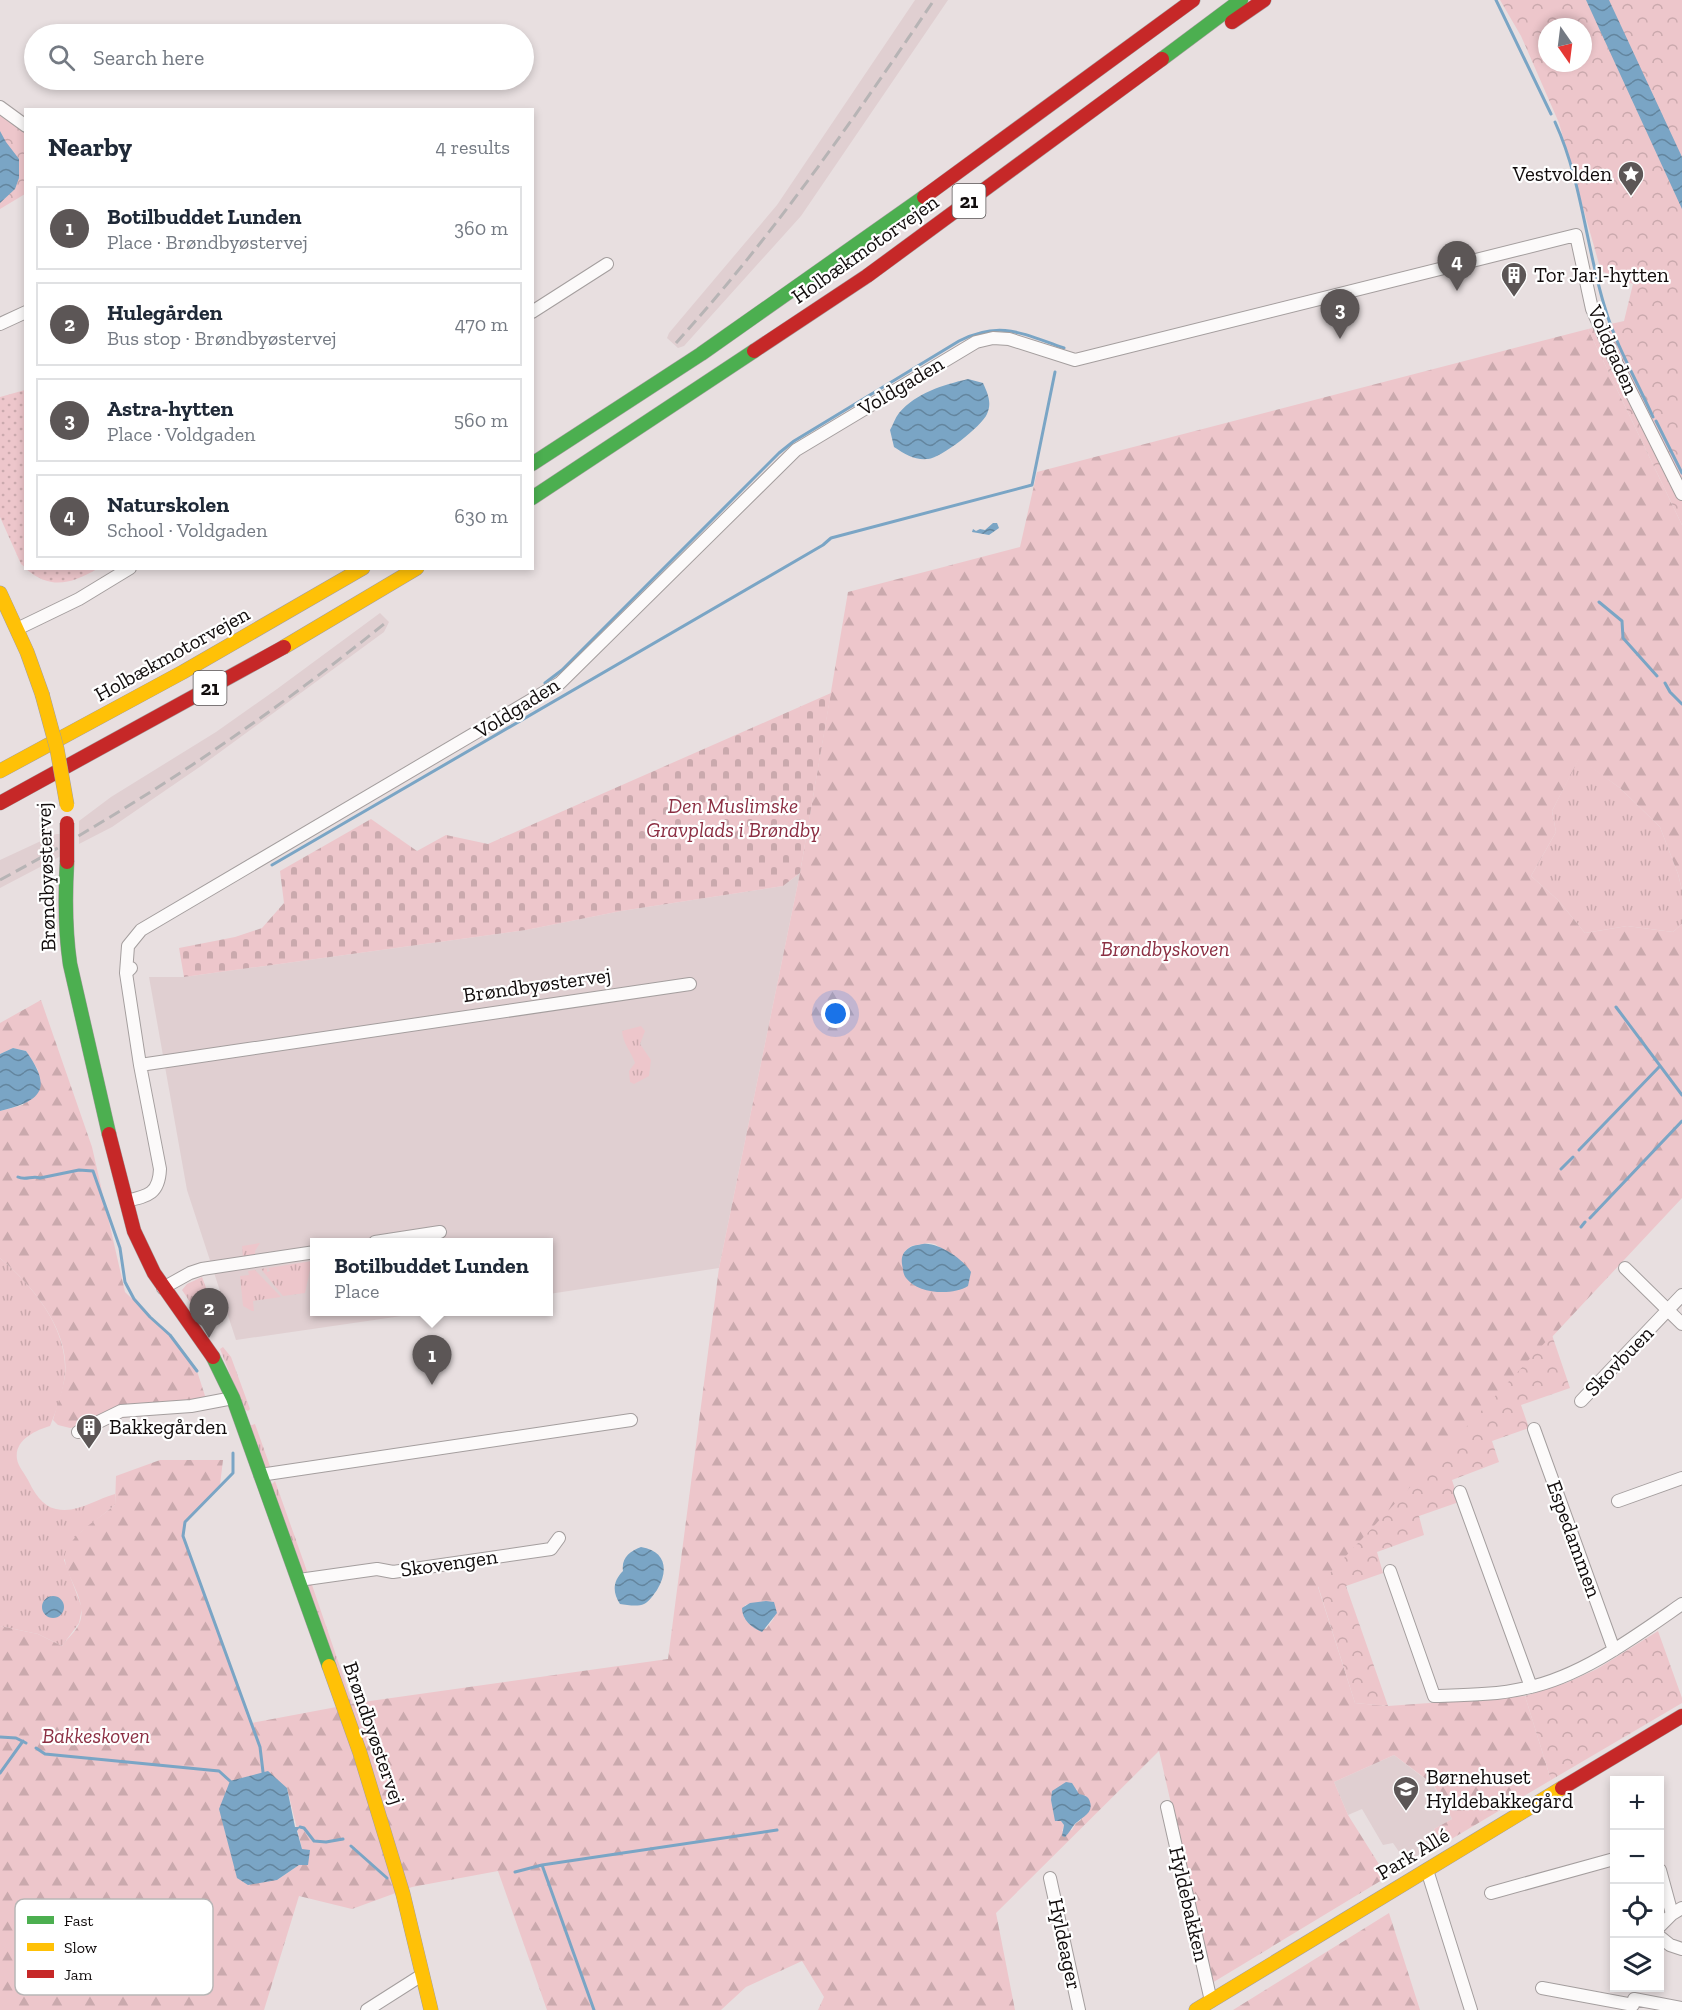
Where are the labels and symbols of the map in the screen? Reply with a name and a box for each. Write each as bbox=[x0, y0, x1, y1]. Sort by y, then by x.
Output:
north arrow bbox=[1538, 18, 1592, 72]
place icon: Vestvolden bbox=[1616, 159, 1646, 197]
place label: Vestvolden bbox=[1512, 161, 1612, 186]
road number: 21 bbox=[952, 184, 986, 218]
street label: Holbækmotorvejen bbox=[786, 189, 944, 309]
pin: 4 bbox=[1438, 242, 1476, 291]
building icon: Tor Jarl-hytten bbox=[1499, 260, 1529, 298]
place label: Tor Jarl-hytten bbox=[1534, 262, 1669, 287]
pin: 3 bbox=[1320, 290, 1360, 339]
street label: Voldgaden bbox=[1582, 300, 1644, 398]
street label: Voldgaden bbox=[853, 350, 948, 421]
street label: Holbækmotorvejen bbox=[90, 601, 254, 707]
road number: 21 bbox=[194, 671, 226, 705]
street label: Voldgaden bbox=[469, 672, 564, 744]
park label: Den Muslimske Gravplads i Brøndby bbox=[646, 793, 820, 842]
street label: Brøndbyøstervej bbox=[30, 802, 62, 952]
park label: Brøndbyskoven bbox=[1101, 936, 1229, 961]
street label: Brøndbyøstervej bbox=[461, 962, 613, 1008]
your location bbox=[821, 999, 850, 1028]
pin: 2 bbox=[190, 1288, 228, 1338]
street label: Skovbuen bbox=[1579, 1320, 1658, 1401]
pin: 1 bbox=[412, 1336, 452, 1385]
building icon: Bakkegården bbox=[74, 1412, 104, 1450]
place label: Bakkegården bbox=[109, 1414, 227, 1439]
street label: Espedammen bbox=[1542, 1477, 1607, 1601]
street label: Skovengen bbox=[399, 1543, 499, 1582]
street label: Brøndbyøstervej bbox=[337, 1658, 411, 1808]
park label: Bakkeskoven bbox=[42, 1723, 150, 1748]
place label: Børnehuset Hyldebakkegård bbox=[1426, 1764, 1574, 1813]
school or university icon: Børnehuset Hyldebakkegård bbox=[1391, 1774, 1421, 1812]
street label: Park Allé bbox=[1372, 1822, 1454, 1885]
street label: Hyldebakken bbox=[1164, 1844, 1215, 1964]
street label: Hyldeager bbox=[1044, 1896, 1087, 1992]
legend bbox=[15, 1899, 213, 1995]
text: Fast bbox=[64, 1911, 93, 1930]
text: Slow bbox=[64, 1938, 98, 1957]
text: Jam bbox=[64, 1965, 93, 1984]

